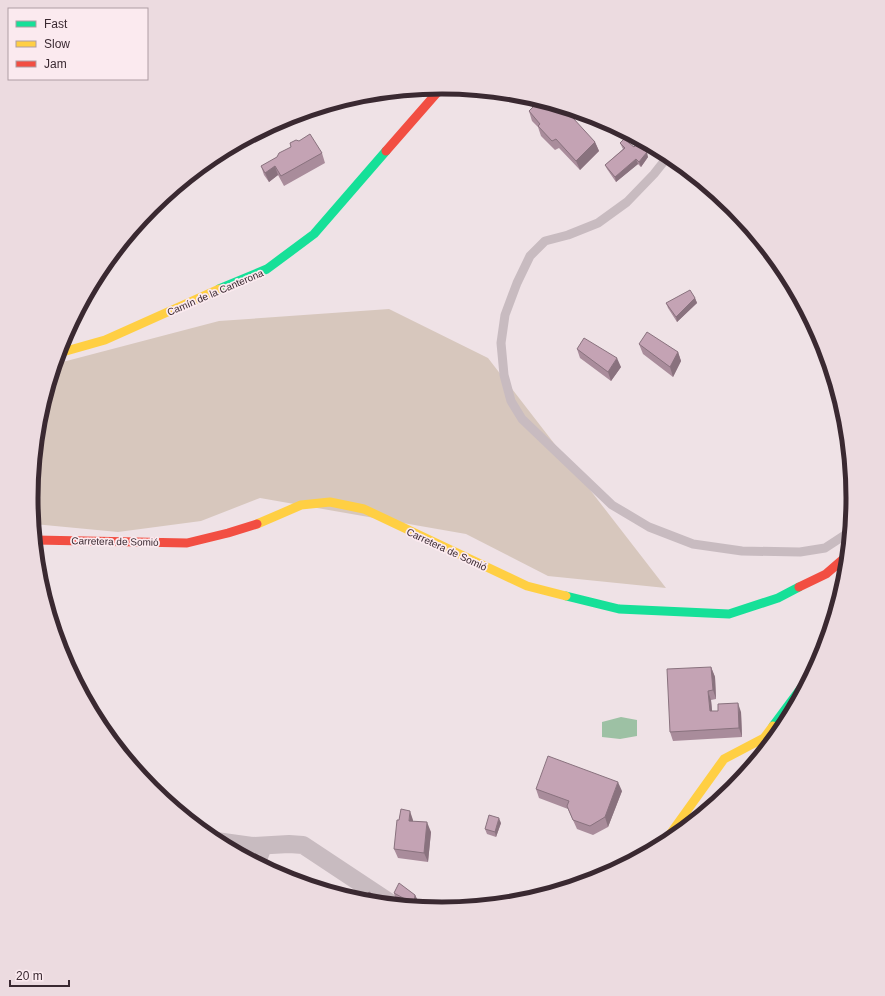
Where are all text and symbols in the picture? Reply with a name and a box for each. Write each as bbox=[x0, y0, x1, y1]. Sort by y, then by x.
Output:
legend bbox=[8, 8, 148, 80]
text: Fast bbox=[44, 17, 68, 31]
text: Slow bbox=[44, 37, 70, 51]
text: Jam bbox=[44, 57, 67, 71]
street label: Camín de la Canterona bbox=[165, 267, 265, 318]
street label: Carretera de Somió bbox=[405, 526, 489, 573]
street label: Carretera de Somió bbox=[71, 535, 159, 548]
scale bar bbox=[10, 962, 69, 988]
text: 20 m bbox=[16, 969, 43, 983]

